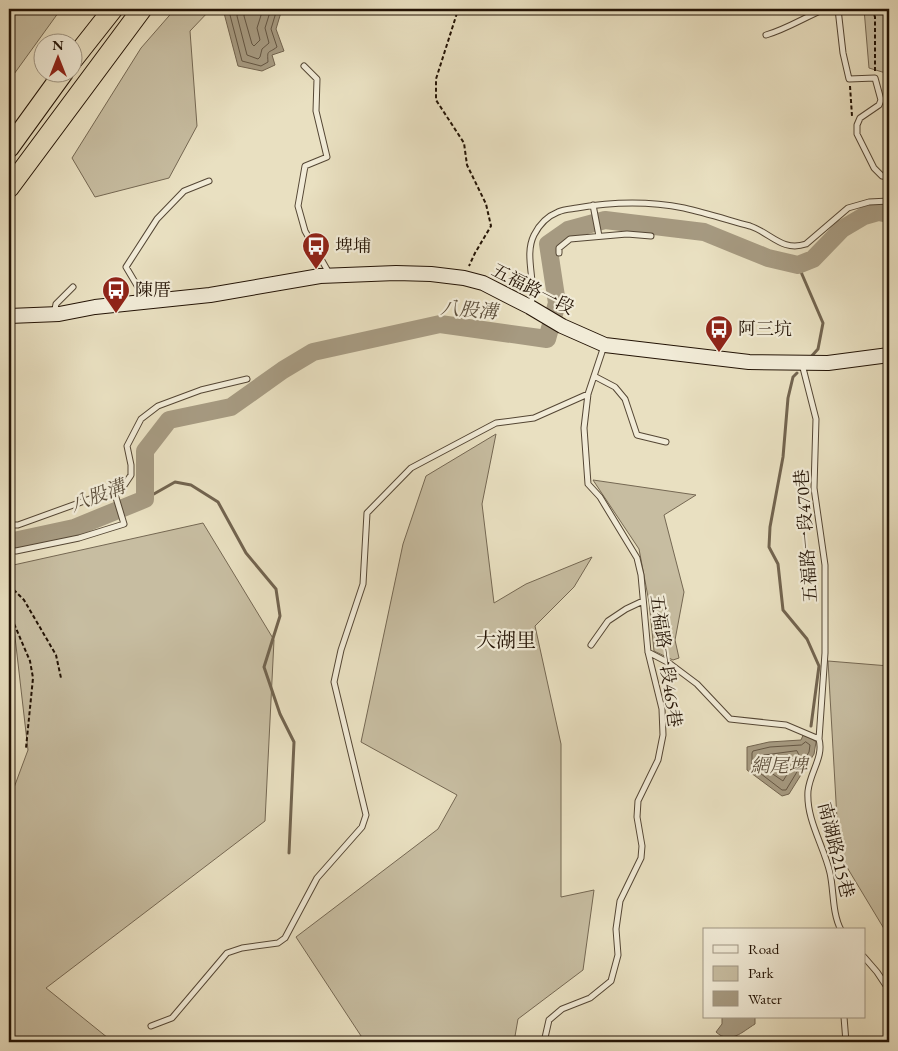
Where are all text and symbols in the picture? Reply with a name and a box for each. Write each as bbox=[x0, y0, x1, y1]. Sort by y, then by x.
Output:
north arrow bbox=[32, 32, 82, 82]
text: N bbox=[52, 36, 64, 54]
bus stop icon: 埤埔 bbox=[301, 231, 331, 270]
place label: 埤埔 bbox=[335, 234, 371, 257]
street label: 五福路一段 bbox=[488, 258, 579, 319]
bus stop icon: 陳厝 bbox=[101, 275, 131, 314]
place label: 陳厝 bbox=[135, 278, 171, 301]
water label: 八股溝 bbox=[439, 295, 501, 325]
bus stop icon: 阿三坑 bbox=[704, 314, 734, 353]
place label: 阿三坑 bbox=[738, 317, 792, 340]
street label: 五福路一段470巷 bbox=[789, 468, 822, 604]
water label: 八股溝 bbox=[66, 473, 131, 517]
street label: 五福路一段465巷 bbox=[646, 593, 687, 729]
district label: 大湖里 bbox=[476, 627, 536, 653]
water label: 網尾埤 bbox=[750, 753, 810, 778]
street label: 南湖路215巷 bbox=[813, 800, 859, 900]
legend bbox=[703, 928, 866, 1018]
text: Road bbox=[748, 939, 780, 958]
text: Park bbox=[748, 963, 775, 982]
text: Water bbox=[748, 989, 782, 1008]

